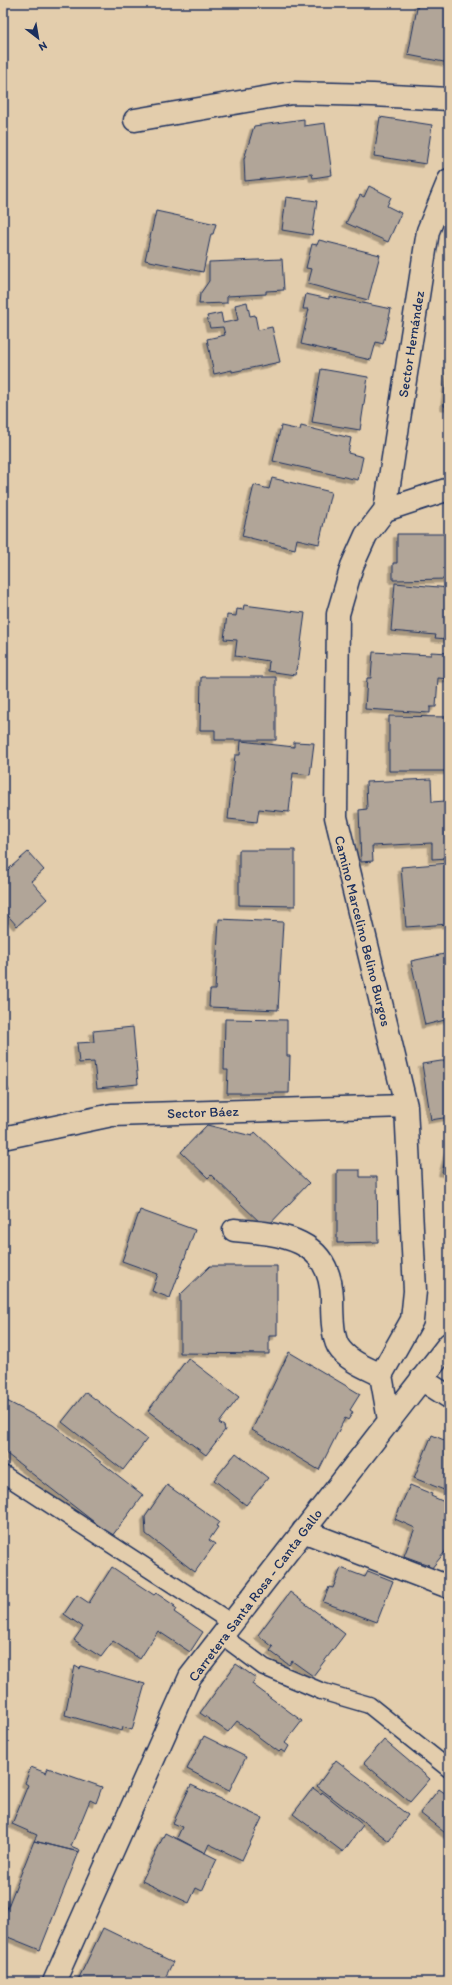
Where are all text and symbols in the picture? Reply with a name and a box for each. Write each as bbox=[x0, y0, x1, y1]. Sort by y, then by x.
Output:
north arrow bbox=[18, 18, 58, 58]
text: N bbox=[36, 39, 49, 54]
street label: Sector Hernández bbox=[395, 289, 428, 399]
street label: Camino Marcelino Belino Burgos bbox=[331, 834, 394, 1028]
street label: Sector Báez bbox=[167, 1103, 240, 1122]
street label: Carretera Santa Rosa - Canta Gallo bbox=[185, 1506, 326, 1685]

